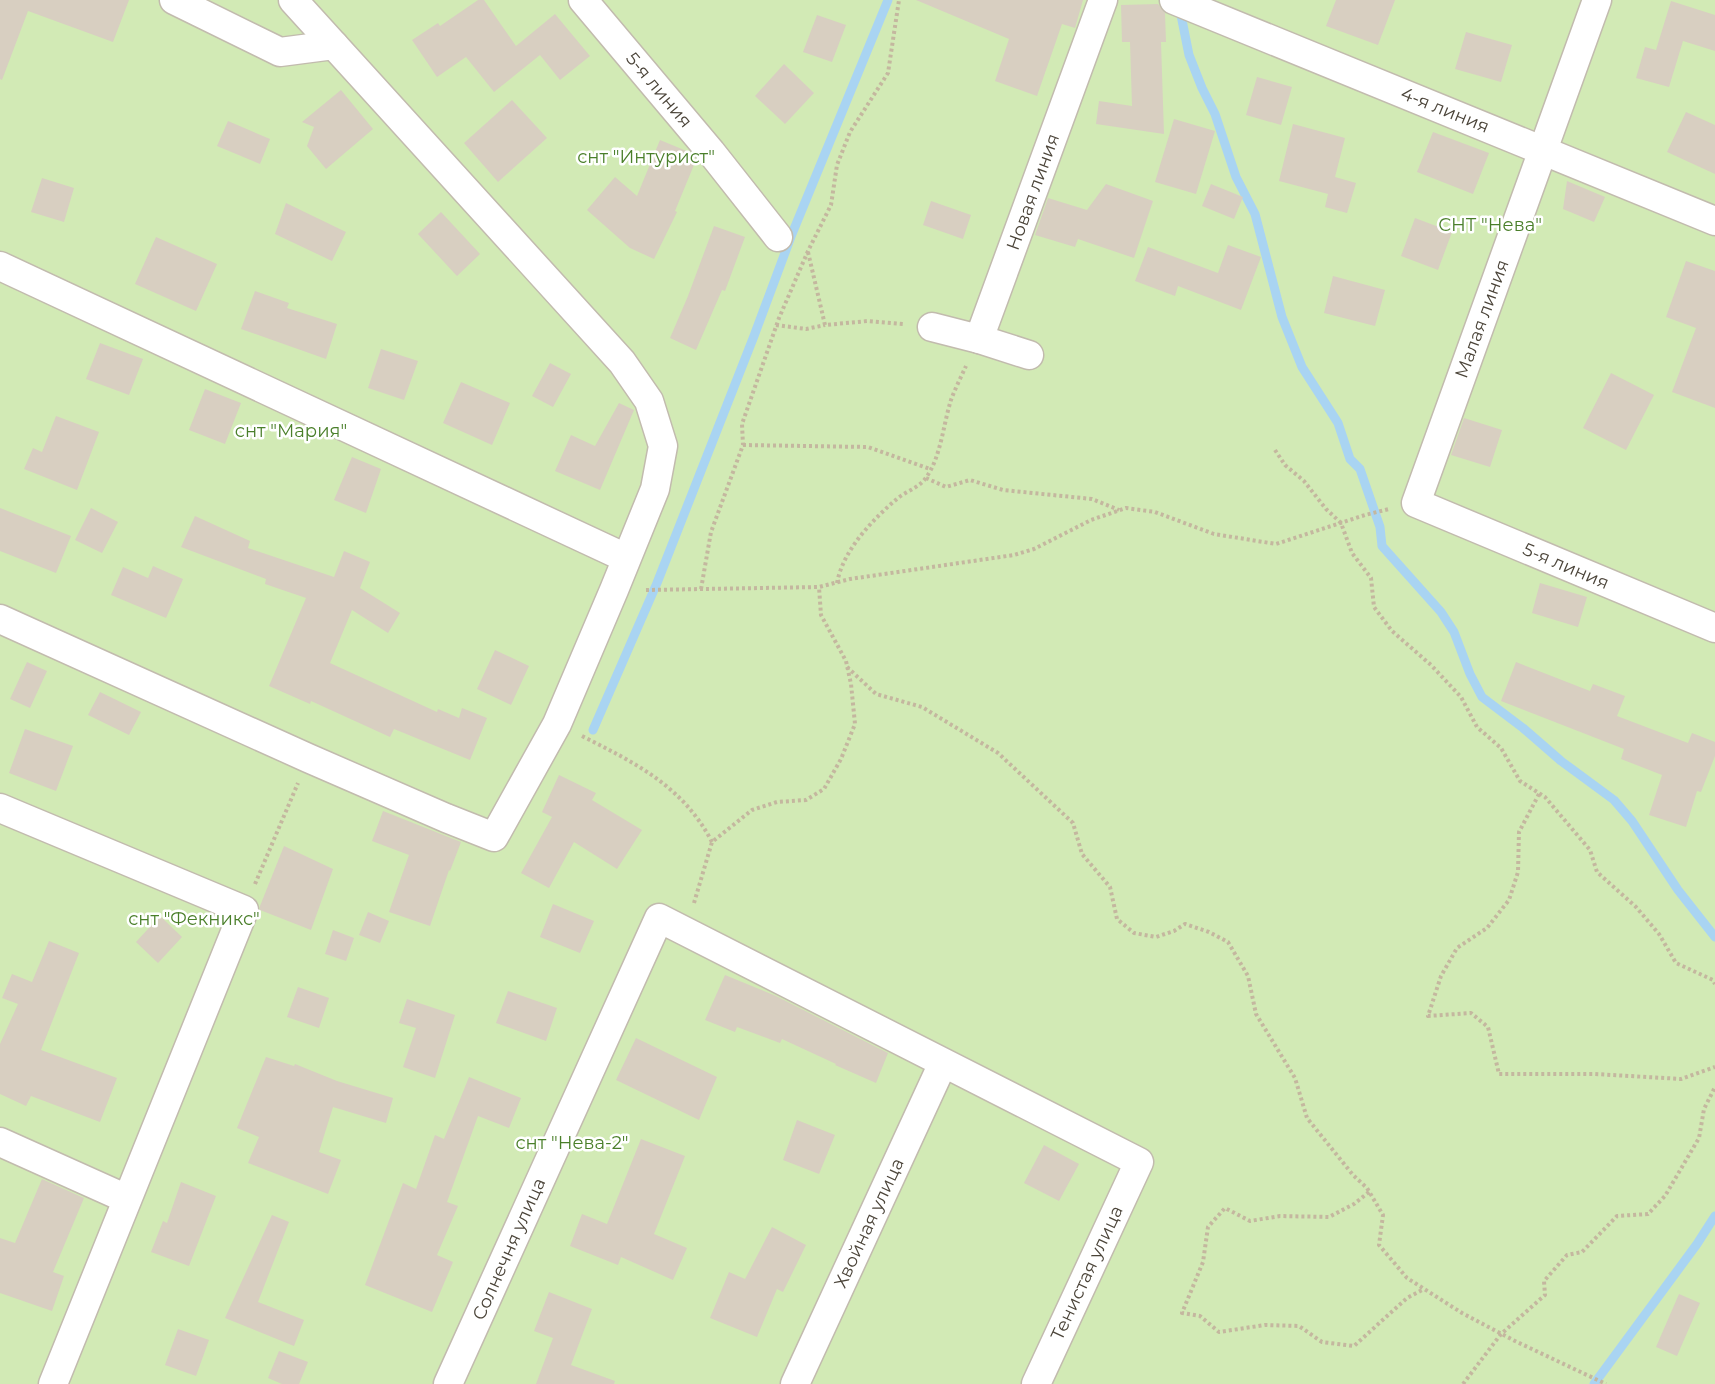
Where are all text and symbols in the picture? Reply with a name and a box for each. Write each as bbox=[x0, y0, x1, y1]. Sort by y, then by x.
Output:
street label: 5-я линия bbox=[621, 48, 697, 132]
street label: 4-я линия bbox=[1398, 82, 1492, 138]
street label: Новая линия bbox=[1002, 131, 1064, 253]
park label: снт "Интурист" bbox=[577, 146, 715, 168]
park label: СНТ "Нева" bbox=[1438, 214, 1542, 236]
street label: Малая линия bbox=[1450, 257, 1514, 381]
park label: снт "Мария" bbox=[235, 420, 347, 442]
street label: 5-я линия bbox=[1520, 538, 1612, 594]
park label: снт "Фекникс" bbox=[128, 908, 260, 930]
park label: снт "Нева-2" bbox=[515, 1132, 629, 1154]
street label: Хвойная улица bbox=[829, 1155, 909, 1291]
street label: Солнечня улица bbox=[468, 1175, 550, 1323]
street label: Тенистая улица bbox=[1046, 1202, 1128, 1344]

